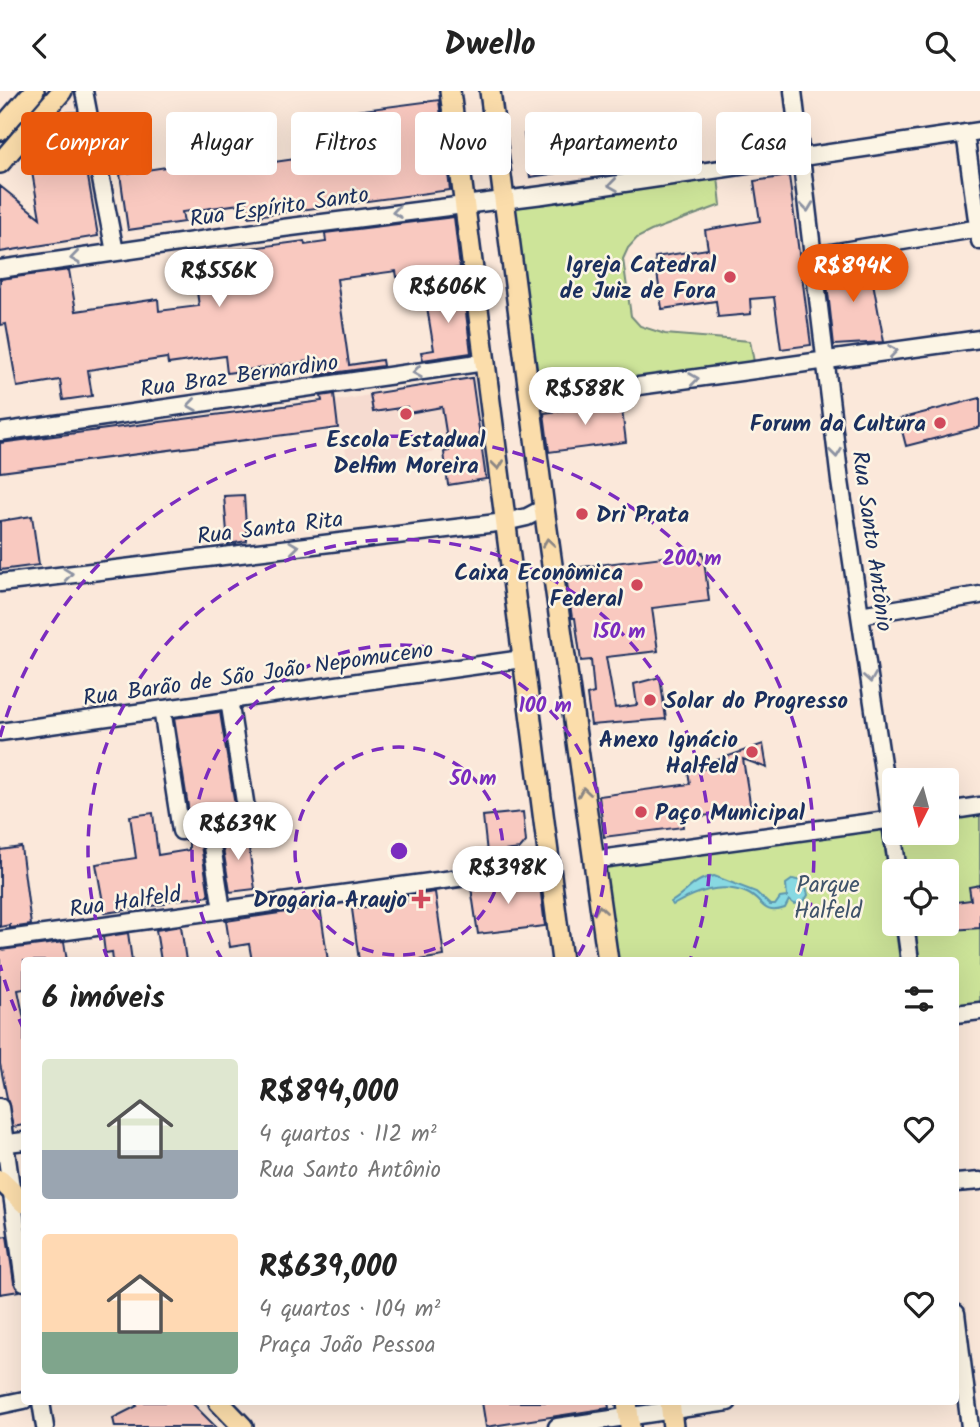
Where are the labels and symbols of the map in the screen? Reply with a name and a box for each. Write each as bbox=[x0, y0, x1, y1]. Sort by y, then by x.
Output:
one-way arrow bbox=[607, 177, 618, 192]
street label: Rua Espírito Santo bbox=[187, 178, 371, 238]
one-way arrow bbox=[800, 202, 815, 213]
one-way arrow bbox=[391, 205, 403, 220]
pin: R$894K bbox=[796, 245, 910, 304]
place label: Igreja Catedral de Juiz de Fora bbox=[560, 248, 717, 310]
pin: R$556K bbox=[162, 249, 276, 309]
one-way arrow bbox=[69, 251, 80, 266]
pin: R$606K bbox=[391, 265, 505, 325]
marker: Igreja Catedral de Juiz de Fora bbox=[722, 269, 738, 285]
one-way arrow bbox=[887, 344, 899, 359]
street label: Rua Braz Bernardino bbox=[138, 345, 341, 409]
one-way arrow bbox=[411, 364, 423, 379]
pin: R$588K bbox=[528, 367, 642, 427]
one-way arrow bbox=[689, 372, 700, 387]
one-way arrow bbox=[186, 397, 198, 412]
marker: Escola Estadual Delfim Moreira bbox=[398, 406, 414, 422]
place label: Forum da Cultura bbox=[750, 407, 926, 443]
marker: Forum da Cultura bbox=[932, 415, 948, 431]
place label: Escola Estadual Delfim Moreira bbox=[327, 423, 486, 485]
one-way arrow bbox=[829, 447, 844, 459]
street label: Rua Santo Antônio bbox=[841, 449, 902, 634]
one-way arrow bbox=[490, 460, 505, 471]
place label: Dri Prata bbox=[596, 498, 690, 534]
street label: Rua Santa Rita bbox=[195, 502, 346, 556]
marker: Dri Prata bbox=[574, 506, 590, 522]
one-way arrow bbox=[541, 537, 556, 549]
one-way arrow bbox=[288, 540, 299, 555]
text: 200 m bbox=[662, 543, 722, 576]
place label: Caixa Econômica Federal bbox=[454, 556, 624, 618]
one-way arrow bbox=[62, 567, 74, 582]
marker: Caixa Econômica Federal bbox=[629, 577, 645, 593]
text: 150 m bbox=[592, 616, 646, 649]
street label: Rua Barão de São João Nepomuceno bbox=[81, 633, 436, 717]
one-way arrow bbox=[862, 672, 877, 684]
place label: Solar do Progresso bbox=[664, 684, 848, 720]
text: 100 m bbox=[518, 690, 572, 723]
marker: Solar do Progresso bbox=[642, 692, 658, 708]
place label: Anexo Ignácio Halfeld bbox=[599, 723, 739, 785]
marker: Anexo Ignácio Halfeld bbox=[744, 744, 760, 760]
text: 50 m bbox=[449, 763, 496, 796]
north arrow bbox=[882, 768, 959, 845]
one-way arrow bbox=[577, 787, 592, 798]
place label: Paço Municipal bbox=[655, 796, 806, 832]
pin: R$639K bbox=[181, 803, 295, 862]
marker: Paço Municipal bbox=[633, 804, 649, 820]
centre of rings bbox=[387, 839, 411, 863]
pin: R$398K bbox=[451, 847, 565, 906]
park label: Parque Halfeld bbox=[794, 868, 862, 930]
street label: Rua Halfeld bbox=[67, 877, 184, 929]
place label: Drogaria Araujo bbox=[253, 883, 407, 919]
marker: Drogaria Araujo bbox=[413, 891, 429, 907]
one-way arrow bbox=[593, 904, 608, 916]

